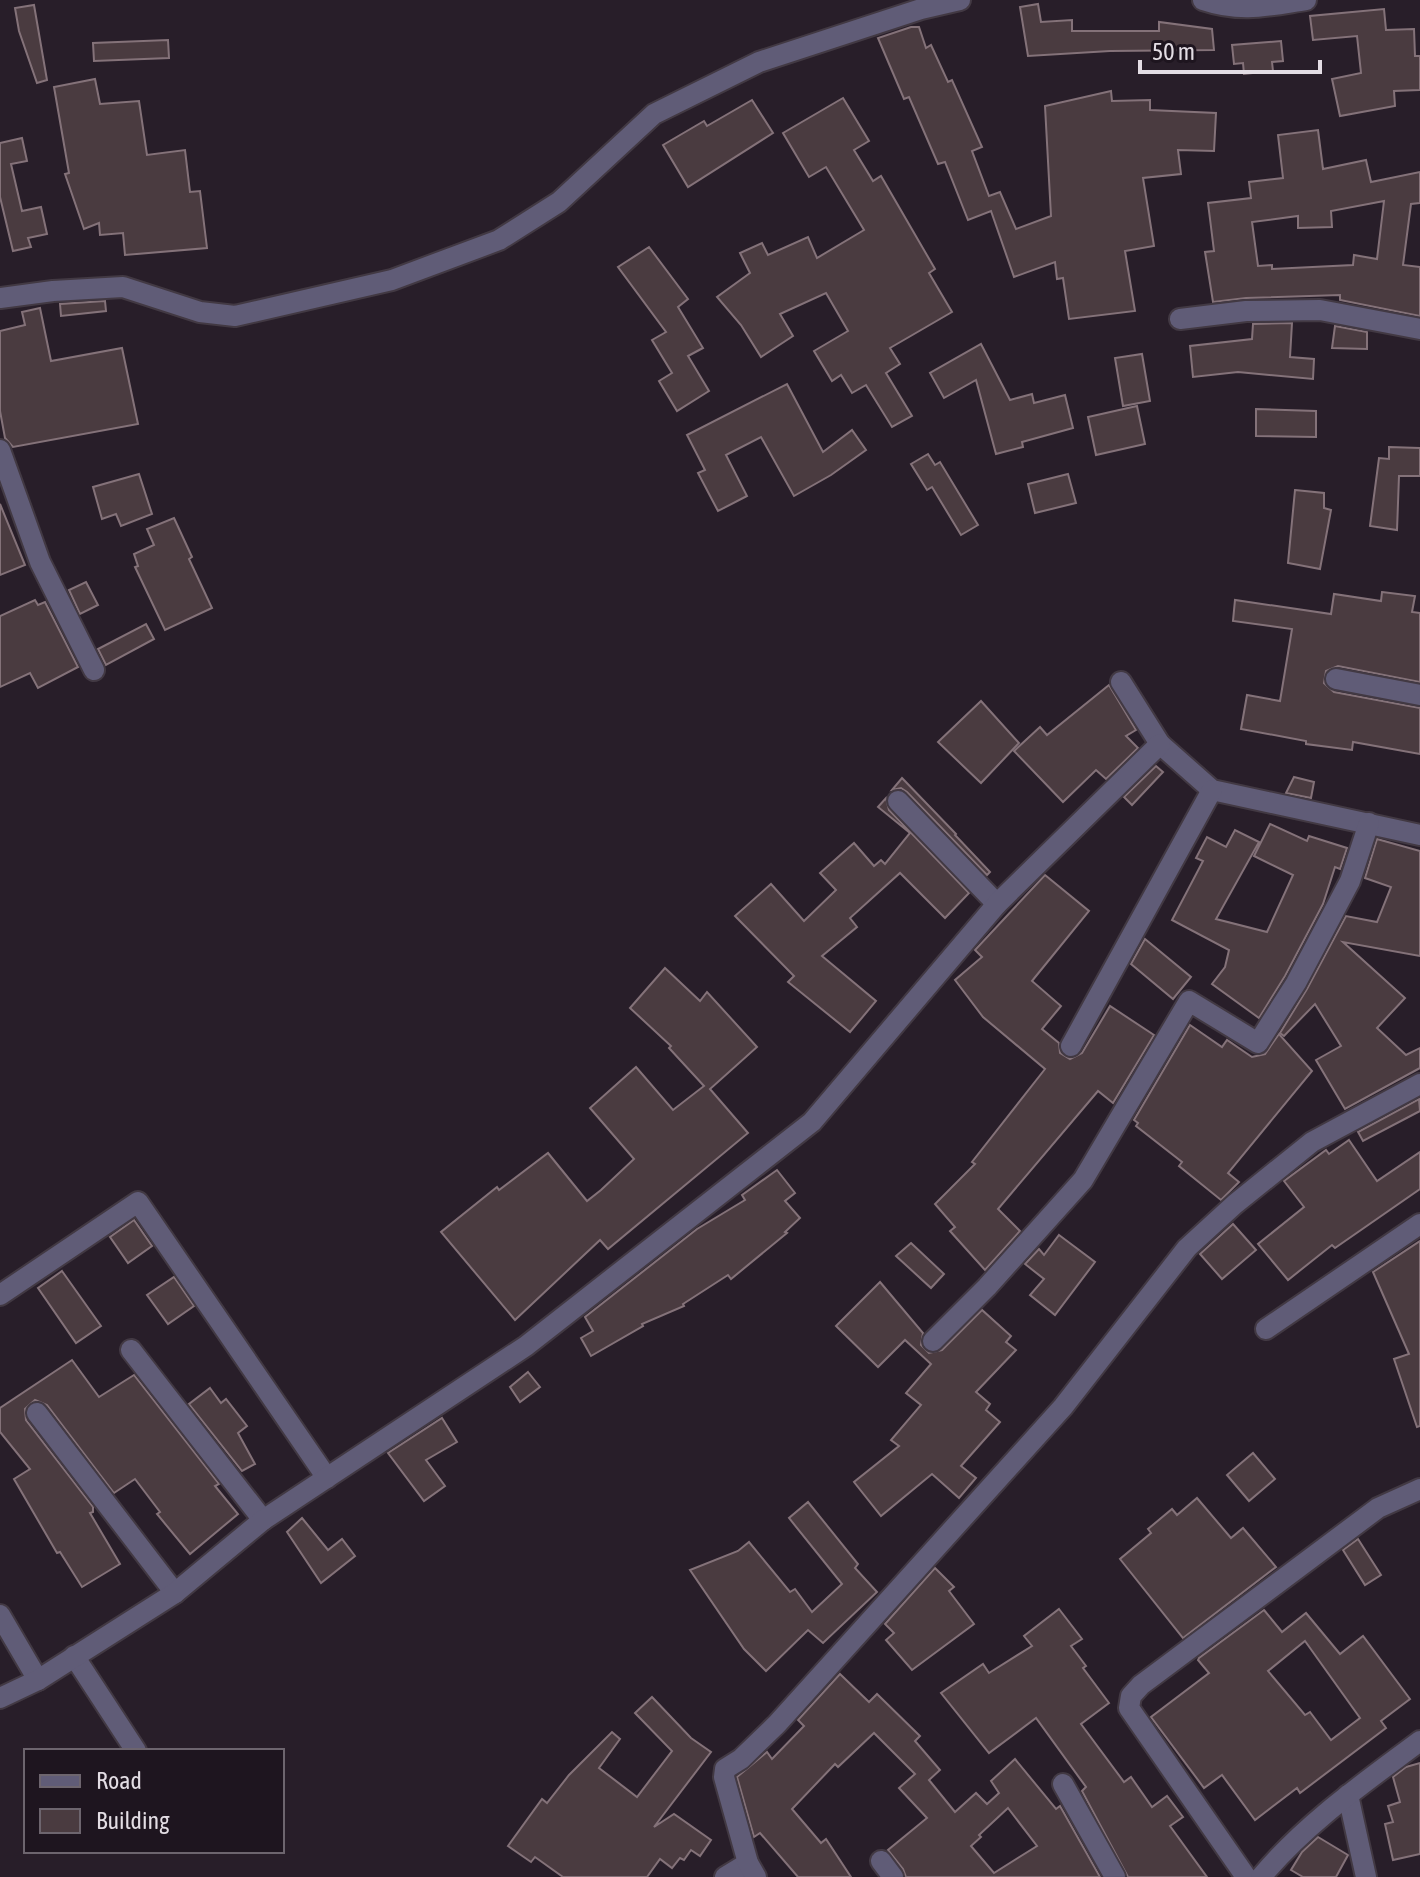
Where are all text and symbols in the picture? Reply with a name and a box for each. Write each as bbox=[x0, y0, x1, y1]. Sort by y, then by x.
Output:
scale bar bbox=[1140, 24, 1320, 74]
text: 50 m bbox=[1152, 38, 1195, 65]
legend bbox=[24, 1749, 284, 1853]
text: Road bbox=[96, 1767, 142, 1794]
text: Building bbox=[96, 1807, 170, 1834]

